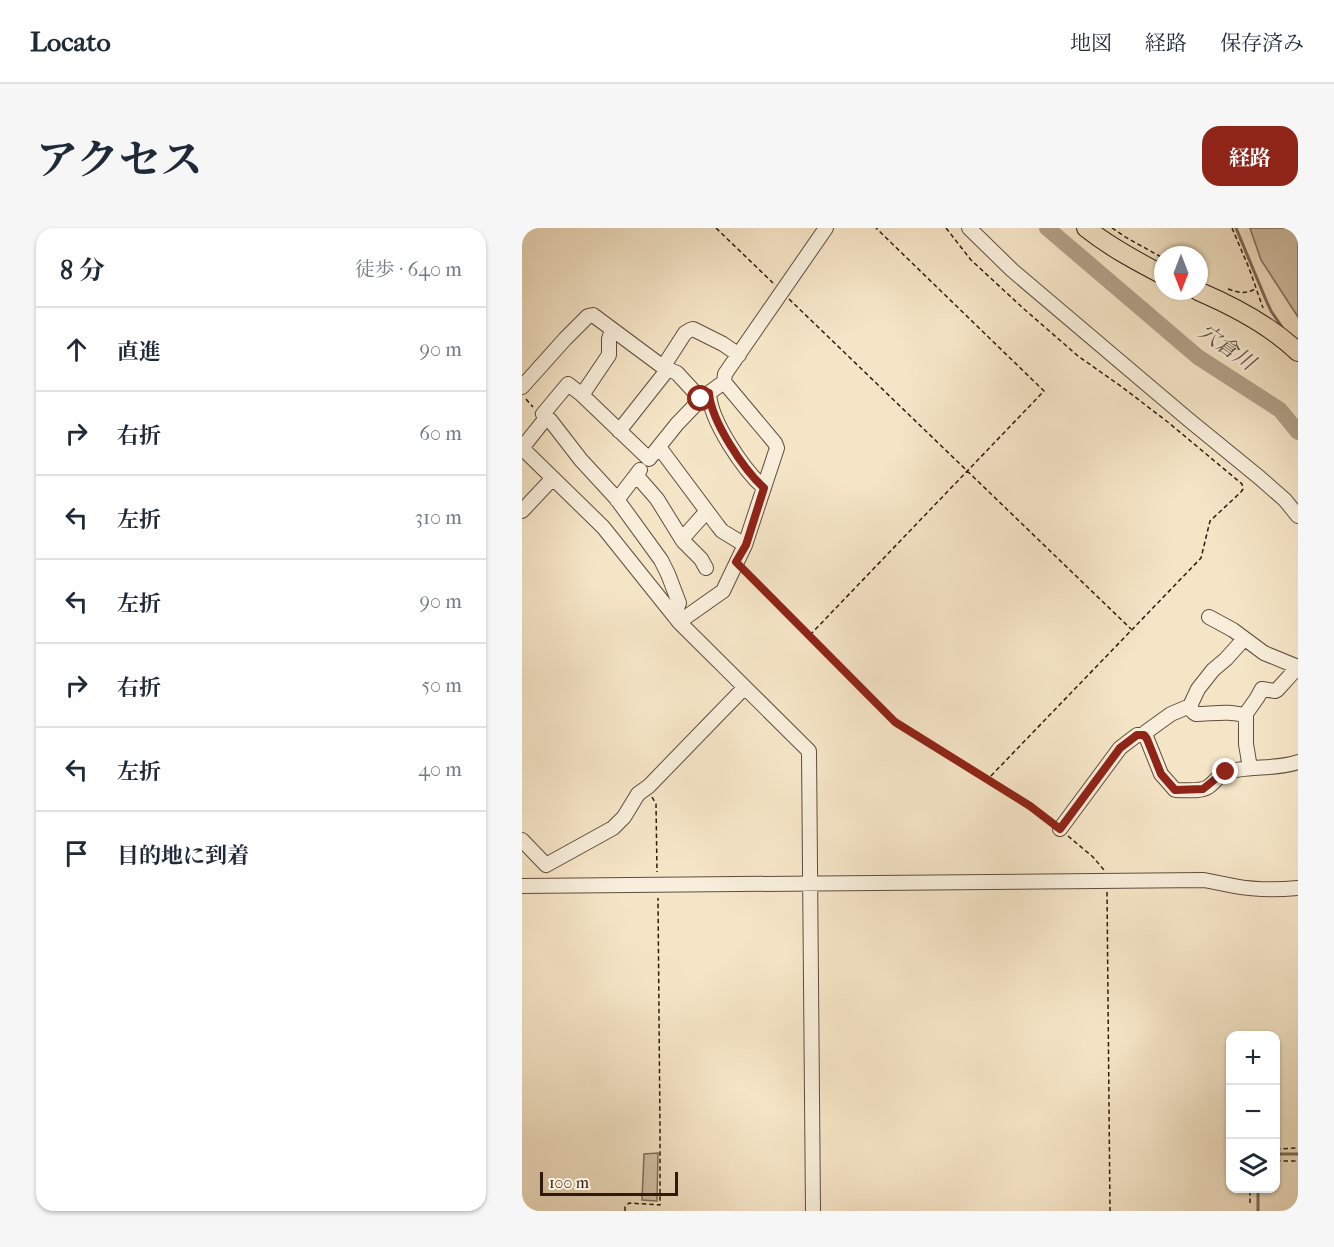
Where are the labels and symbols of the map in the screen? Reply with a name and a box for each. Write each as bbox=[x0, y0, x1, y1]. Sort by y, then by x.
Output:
north arrow bbox=[1154, 246, 1208, 300]
water label: 穴倉川 bbox=[1194, 319, 1261, 376]
route start bbox=[687, 385, 713, 411]
route end bbox=[1212, 758, 1238, 784]
scale bar bbox=[540, 1169, 678, 1196]

